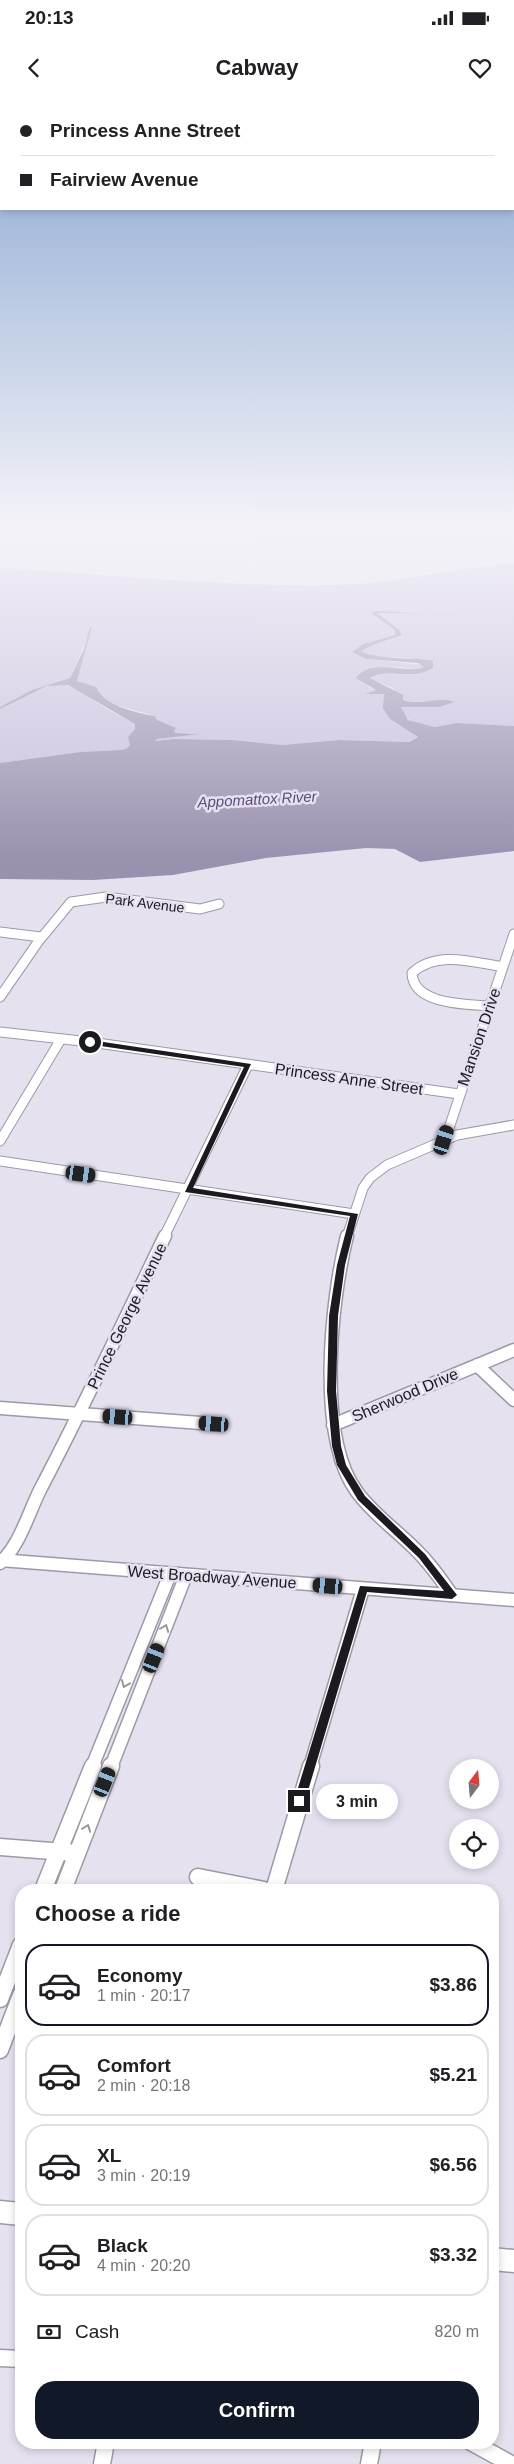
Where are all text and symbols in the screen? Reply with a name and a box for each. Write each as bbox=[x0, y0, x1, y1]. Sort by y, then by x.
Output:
text: 20:13 bbox=[25, 7, 74, 28]
icon: back bbox=[20, 54, 48, 82]
icon: heart bbox=[466, 54, 494, 82]
text: Cabway bbox=[215, 55, 299, 80]
text: Princess Anne Street bbox=[50, 120, 240, 141]
text: Fairview Avenue bbox=[50, 169, 199, 190]
water label: Appomattox River bbox=[196, 787, 318, 811]
street label: Park Avenue bbox=[105, 890, 185, 916]
street label: Mansion Drive bbox=[454, 986, 504, 1088]
route start bbox=[79, 1031, 101, 1053]
street label: Princess Anne Street bbox=[274, 1060, 425, 1098]
car bbox=[432, 1123, 455, 1157]
car bbox=[65, 1164, 96, 1184]
street label: Prince George Avenue bbox=[84, 1240, 170, 1392]
street label: Sherwood Drive bbox=[349, 1365, 461, 1425]
car bbox=[102, 1408, 133, 1426]
car bbox=[198, 1415, 229, 1433]
street label: West Broadway Avenue bbox=[127, 1563, 297, 1591]
car bbox=[312, 1577, 343, 1595]
one-way arrow bbox=[159, 1624, 170, 1633]
car bbox=[141, 1641, 166, 1675]
one-way arrow bbox=[121, 1679, 132, 1688]
north arrow bbox=[449, 1759, 499, 1809]
map controls bbox=[449, 1759, 499, 1869]
car bbox=[92, 1765, 117, 1799]
callout: 3 min bbox=[316, 1784, 399, 1818]
route end bbox=[288, 1790, 310, 1812]
text: 3 min bbox=[336, 1793, 378, 1810]
button: locate bbox=[449, 1819, 499, 1869]
one-way arrow bbox=[81, 1824, 91, 1833]
text: Choose a ride bbox=[35, 1901, 180, 1926]
icon: car bbox=[37, 1963, 82, 2008]
text: Economy bbox=[97, 1965, 183, 1986]
text: $3.86 bbox=[429, 1974, 477, 1995]
text: 1 min · 20:17 bbox=[97, 1987, 190, 2004]
icon: car bbox=[37, 2053, 82, 2098]
text: Comfort bbox=[97, 2055, 171, 2076]
text: $5.21 bbox=[429, 2064, 477, 2085]
text: 2 min · 20:18 bbox=[97, 2077, 190, 2094]
icon: car bbox=[37, 2143, 82, 2188]
text: XL bbox=[97, 2145, 121, 2166]
text: $6.56 bbox=[429, 2154, 477, 2175]
text: 3 min · 20:19 bbox=[97, 2167, 190, 2184]
icon: car bbox=[37, 2233, 82, 2278]
text: Black bbox=[97, 2235, 148, 2256]
text: $3.32 bbox=[429, 2244, 477, 2265]
text: 4 min · 20:20 bbox=[97, 2257, 190, 2274]
icon: cash bbox=[35, 2318, 63, 2346]
text: Cash bbox=[75, 2321, 119, 2342]
text: 820 m bbox=[435, 2323, 479, 2340]
button: Confirm bbox=[35, 2381, 479, 2439]

